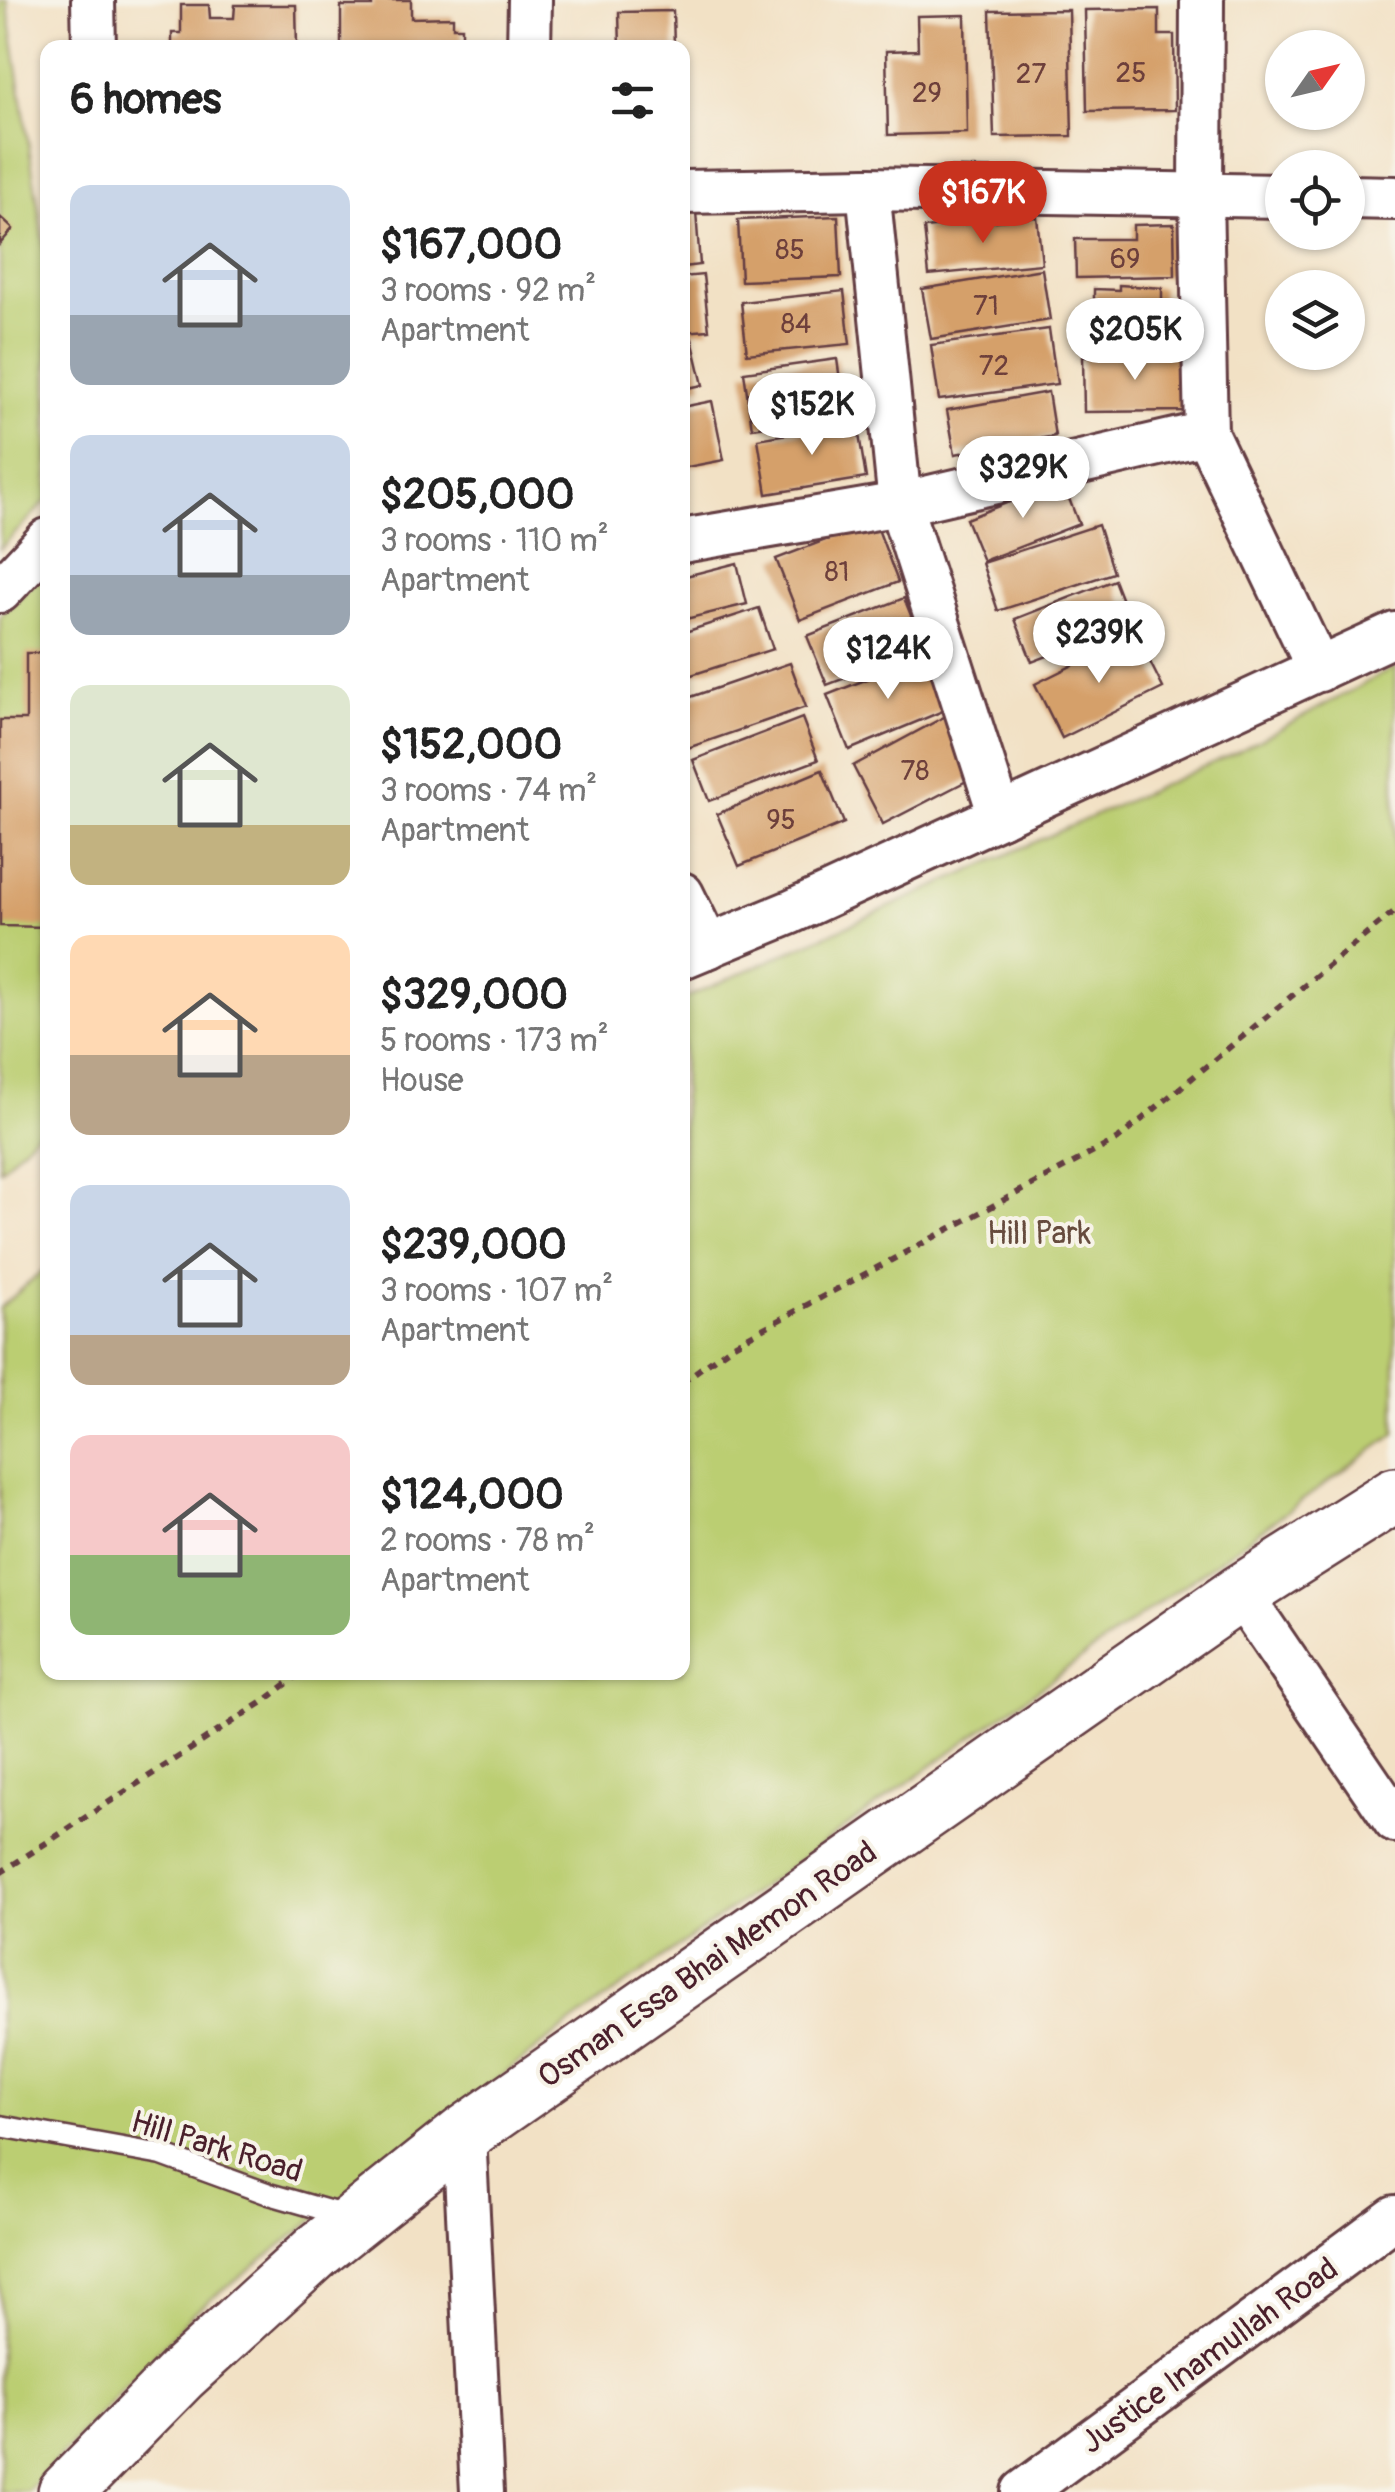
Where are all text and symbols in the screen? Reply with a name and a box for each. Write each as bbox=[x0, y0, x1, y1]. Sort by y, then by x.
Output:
north arrow bbox=[1265, 30, 1365, 130]
map controls bbox=[1265, 30, 1365, 370]
house number: 25 bbox=[1116, 56, 1146, 91]
house number: 27 bbox=[1016, 57, 1046, 92]
icon: filters bbox=[605, 73, 660, 128]
text: 6 homes bbox=[70, 74, 221, 126]
house number: 29 bbox=[912, 76, 942, 111]
button: locate bbox=[1265, 150, 1365, 250]
pin: $167K bbox=[913, 161, 1053, 246]
text: $167K bbox=[941, 173, 1025, 213]
text: $167,000 bbox=[380, 219, 562, 271]
icon: home bbox=[150, 225, 270, 345]
house number: 85 bbox=[775, 233, 805, 268]
house number: 69 bbox=[1110, 242, 1140, 277]
button: layers bbox=[1265, 270, 1365, 370]
text: 3 rooms · 92 m² bbox=[380, 271, 596, 311]
house number: 71 bbox=[973, 289, 999, 324]
pin: $205K bbox=[1065, 298, 1205, 383]
house number: 84 bbox=[781, 307, 811, 342]
text: $205K bbox=[1088, 310, 1182, 350]
text: Apartment bbox=[380, 311, 529, 351]
house number: 72 bbox=[979, 349, 1009, 384]
pin: $152K bbox=[742, 373, 882, 458]
text: $152K bbox=[770, 385, 854, 425]
pin: $329K bbox=[953, 436, 1093, 521]
text: $329K bbox=[979, 448, 1067, 488]
text: $205,000 bbox=[380, 469, 574, 521]
icon: home bbox=[150, 475, 270, 595]
text: 3 rooms · 110 m² bbox=[380, 521, 609, 561]
house number: 81 bbox=[824, 555, 850, 590]
text: Apartment bbox=[380, 561, 529, 601]
pin: $239K bbox=[1029, 601, 1169, 686]
text: $239K bbox=[1055, 613, 1143, 653]
pin: $124K bbox=[818, 617, 958, 702]
text: $124K bbox=[845, 629, 931, 669]
text: $152,000 bbox=[380, 719, 562, 771]
icon: home bbox=[150, 725, 270, 845]
house number: 78 bbox=[901, 754, 929, 789]
text: 3 rooms · 74 m² bbox=[380, 771, 597, 811]
house number: 95 bbox=[766, 803, 796, 838]
text: Apartment bbox=[380, 811, 529, 851]
text: $329,000 bbox=[380, 969, 568, 1021]
icon: home bbox=[150, 975, 270, 1095]
text: 5 rooms · 173 m² bbox=[380, 1021, 609, 1061]
text: House bbox=[380, 1061, 464, 1101]
park label: Hill Park bbox=[987, 1214, 1091, 1254]
text: $239,000 bbox=[380, 1219, 567, 1271]
icon: home bbox=[150, 1225, 270, 1345]
text: 3 rooms · 107 m² bbox=[380, 1271, 613, 1311]
text: Apartment bbox=[380, 1311, 529, 1351]
text: $124,000 bbox=[380, 1469, 564, 1521]
icon: home bbox=[150, 1475, 270, 1595]
text: 2 rooms · 78 m² bbox=[380, 1521, 595, 1561]
text: Apartment bbox=[380, 1561, 529, 1601]
street label: Osman Essa Bhai Memon Road bbox=[530, 1832, 885, 2097]
street label: Hill Park Road bbox=[126, 2102, 307, 2192]
street label: Justice Inamullah Road bbox=[1073, 2249, 1346, 2463]

